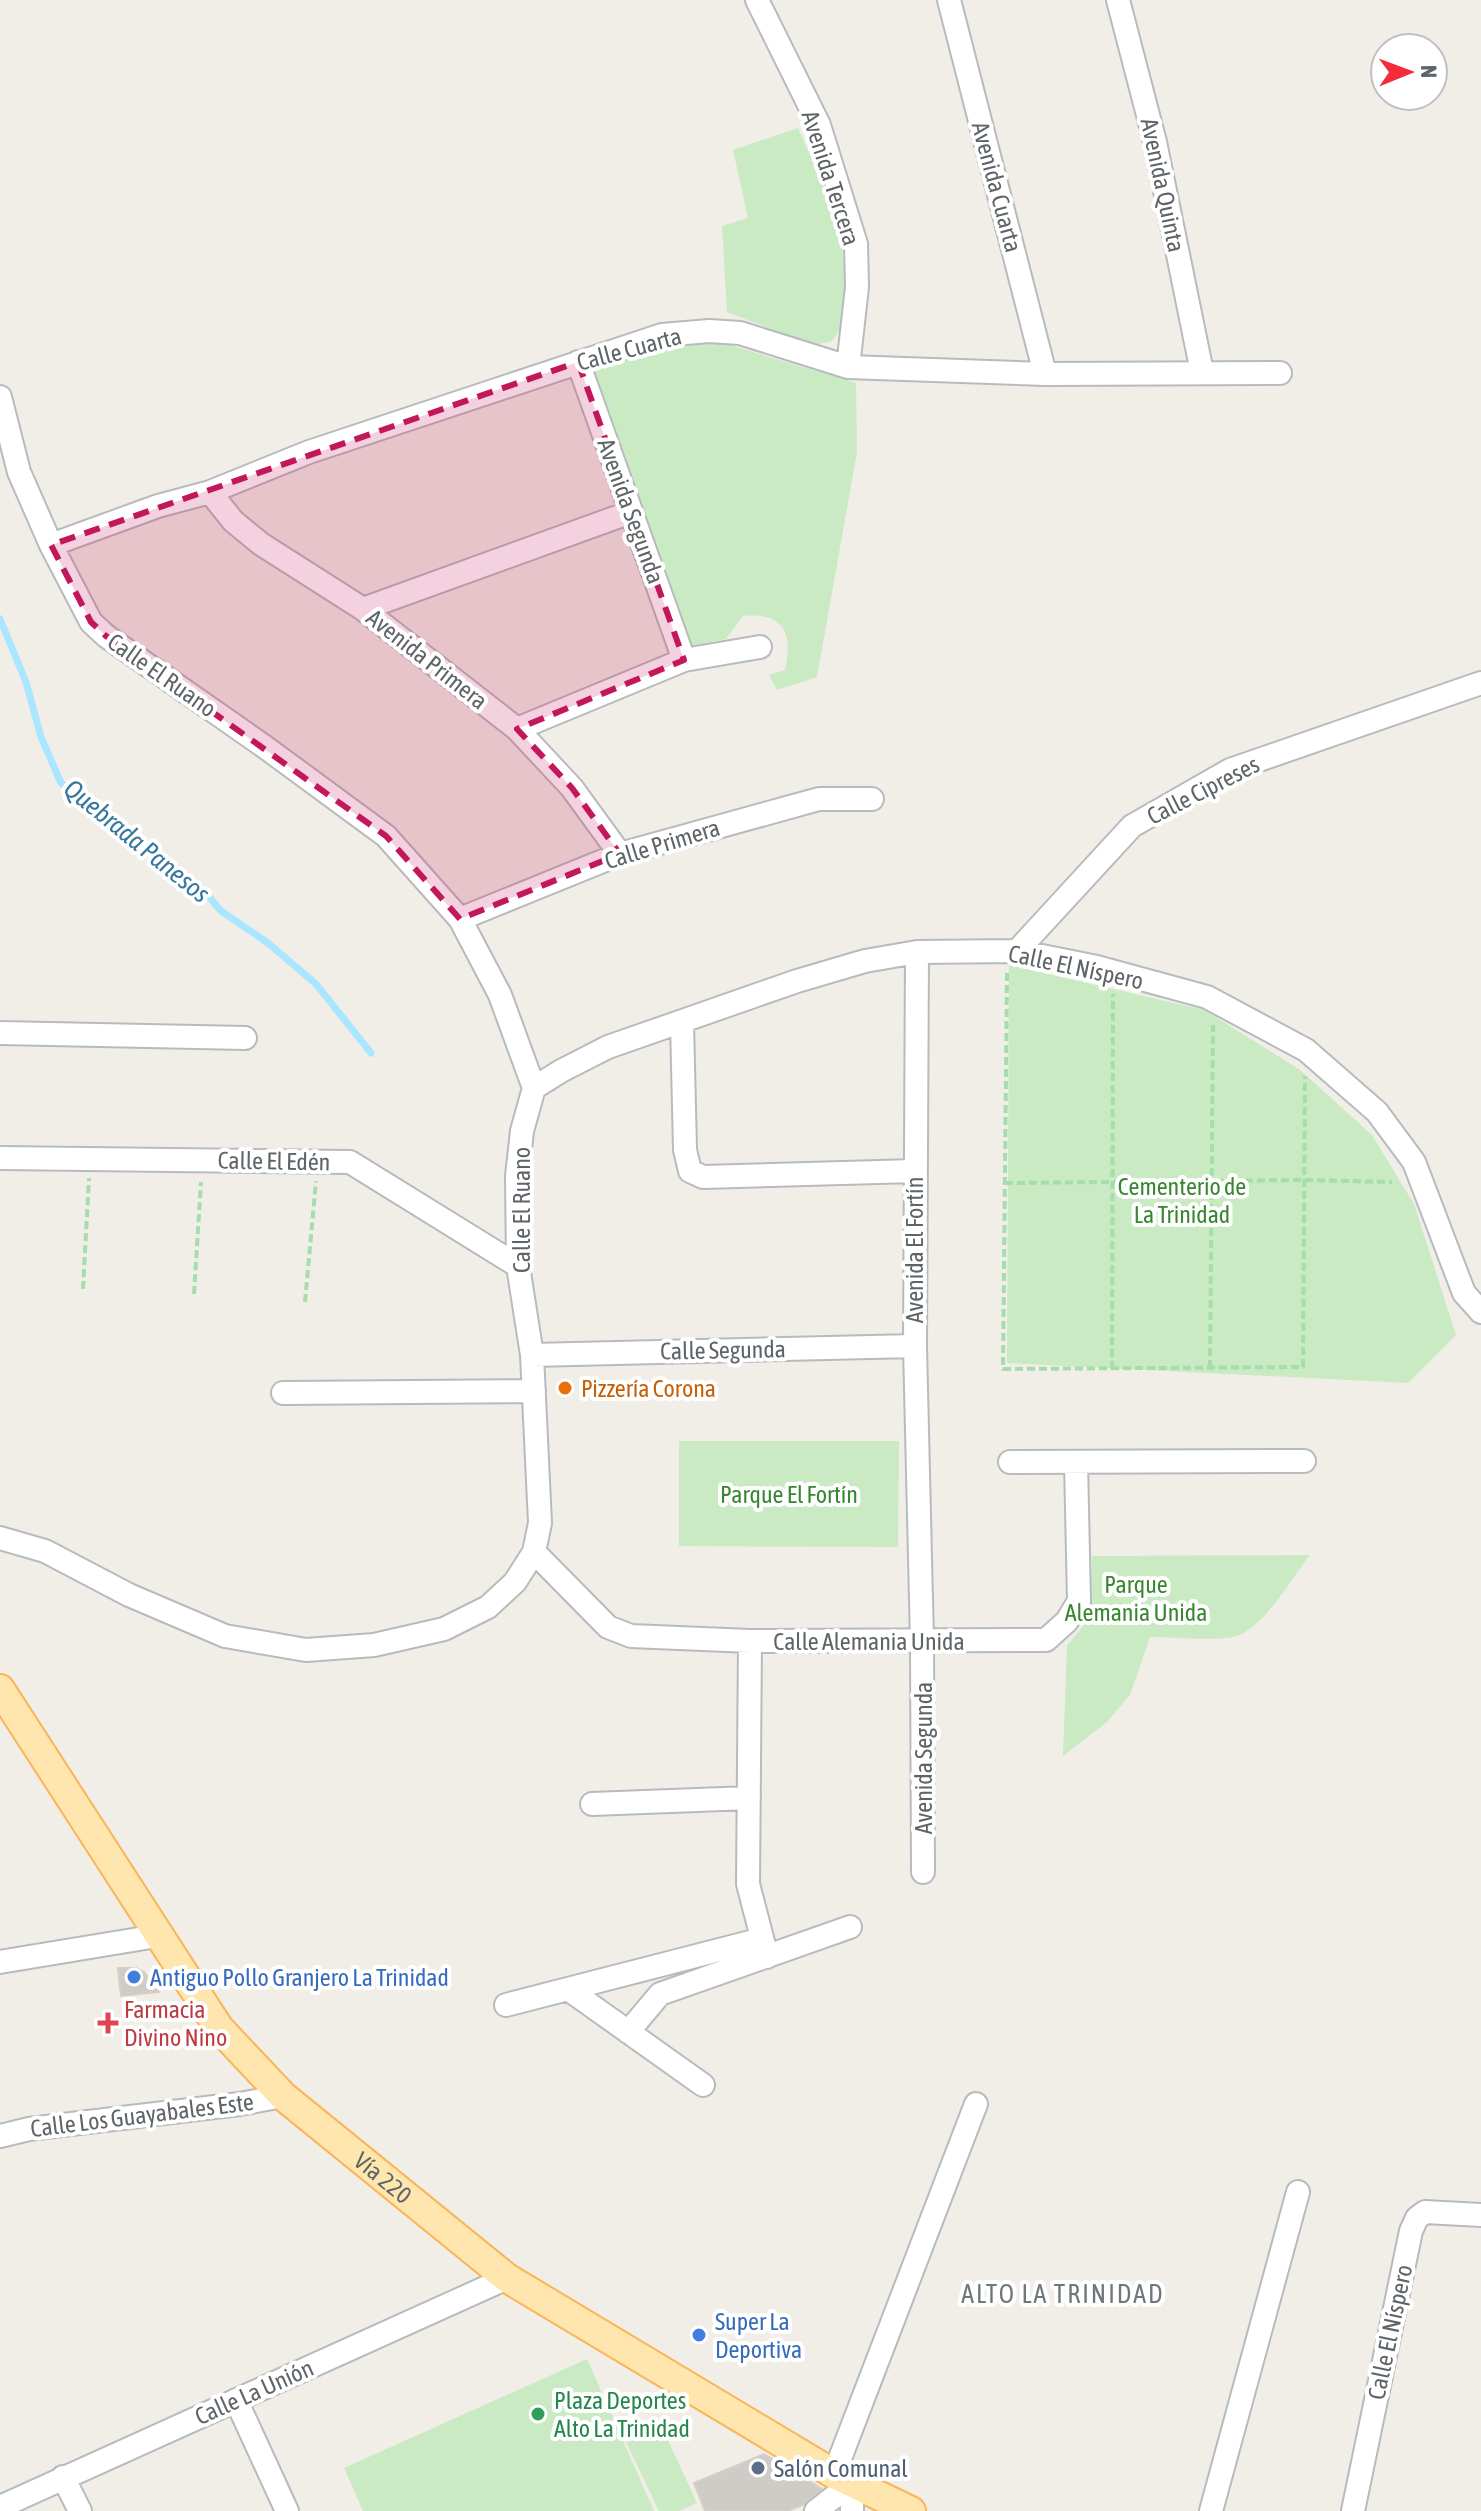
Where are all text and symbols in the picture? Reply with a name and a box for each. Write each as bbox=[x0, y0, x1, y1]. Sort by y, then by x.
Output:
north arrow bbox=[1369, 32, 1449, 112]
text: N bbox=[1416, 65, 1442, 78]
street label: Avenida Tercera bbox=[797, 107, 865, 249]
street label: Avenida Quinta bbox=[1136, 116, 1190, 254]
street label: Avenida Cuarta bbox=[967, 119, 1027, 255]
street label: Calle Cuarta bbox=[574, 322, 684, 376]
street label: Avenida Segunda bbox=[592, 435, 670, 587]
street label: Avenida Primera bbox=[361, 604, 493, 714]
street label: Calle El Ruano bbox=[103, 628, 221, 722]
street label: Calle Cipreses bbox=[1142, 750, 1264, 830]
water label: Quebrada Panesos bbox=[58, 773, 216, 909]
street label: Calle Primera bbox=[601, 814, 723, 874]
street label: Calle El Níspero bbox=[1006, 940, 1146, 994]
street label: Calle El Edén bbox=[217, 1147, 331, 1175]
street label: Calle El Ruano bbox=[508, 1147, 535, 1273]
park label: Cementerio de La Trinidad bbox=[1118, 1173, 1246, 1228]
street label: Avenida El Fortín bbox=[901, 1177, 928, 1323]
street label: Calle Segunda bbox=[660, 1335, 786, 1365]
place label: Pizzería Corona bbox=[581, 1375, 716, 1402]
marker: Pizzería Corona bbox=[556, 1379, 574, 1397]
park label: Parque El Fortín bbox=[720, 1481, 858, 1508]
park label: Parque Alemania Unida bbox=[1065, 1571, 1207, 1626]
street label: Calle Alemania Unida bbox=[773, 1628, 965, 1655]
street label: Avenida Segunda bbox=[910, 1682, 937, 1834]
place label: Antiguo Pollo Granjero La Trinidad bbox=[150, 1964, 449, 1991]
marker: Antiguo Pollo Granjero La Trinidad bbox=[125, 1968, 143, 1986]
place label: Farmacia Divino Nino bbox=[124, 1996, 227, 2051]
marker: Farmacia Divino Nino bbox=[99, 2014, 117, 2032]
street label: Calle Los Guayabales Este bbox=[29, 2088, 255, 2142]
street label: Vía 220 bbox=[349, 2146, 417, 2209]
street label: Calle El Níspero bbox=[1363, 2262, 1417, 2402]
district label: ALTO LA TRINIDAD bbox=[961, 2279, 1165, 2309]
place label: Super La Deportiva bbox=[715, 2308, 802, 2363]
marker: Super La Deportiva bbox=[690, 2326, 708, 2344]
street label: Calle La Unión bbox=[191, 2354, 317, 2430]
place label: Plaza Deportes Alto La Trinidad bbox=[554, 2387, 690, 2442]
marker: Plaza Deportes Alto La Trinidad bbox=[529, 2405, 547, 2423]
place label: Salón Comunal bbox=[774, 2455, 908, 2482]
marker: Salón Comunal bbox=[749, 2459, 767, 2477]

